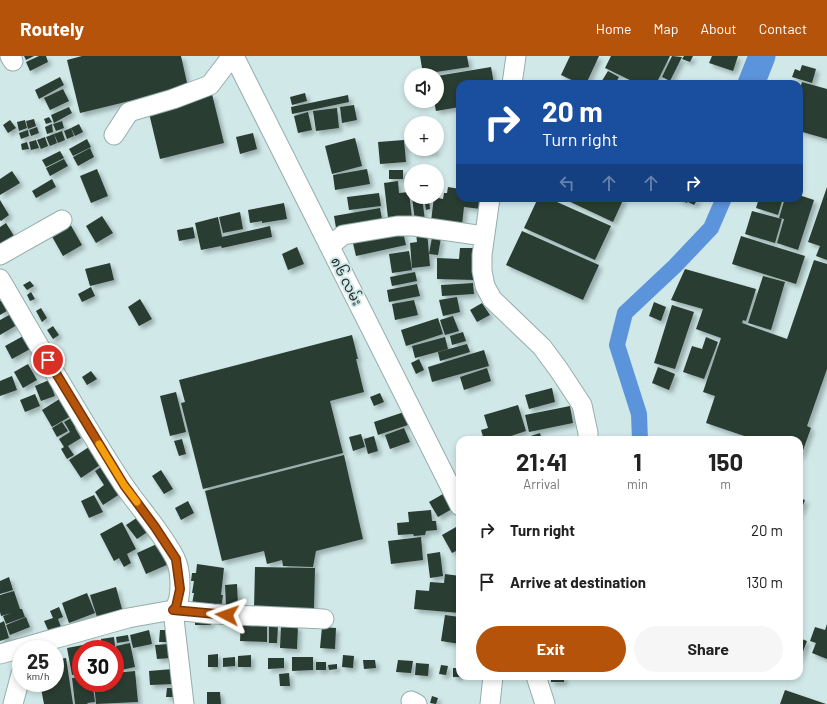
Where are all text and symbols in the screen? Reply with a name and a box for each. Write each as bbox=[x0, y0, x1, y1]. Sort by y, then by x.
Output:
text: Routely bbox=[20, 17, 84, 40]
text: Home bbox=[596, 20, 632, 37]
text: Map bbox=[654, 20, 678, 37]
text: About bbox=[700, 20, 737, 37]
text: Contact bbox=[759, 20, 807, 37]
map controls bbox=[404, 68, 444, 204]
button: sound bbox=[404, 68, 444, 108]
text: 20 m bbox=[542, 94, 603, 128]
icon: right bbox=[476, 96, 528, 148]
button: + bbox=[404, 116, 444, 156]
text: Turn right bbox=[542, 128, 618, 150]
button: − bbox=[404, 164, 444, 204]
icon: left bbox=[556, 172, 578, 194]
icon: ahead bbox=[598, 172, 620, 194]
icon: ahead bbox=[640, 172, 662, 194]
icon: right bbox=[682, 172, 704, 194]
street label: ၈၆ လမ်း bbox=[328, 253, 367, 308]
pin bbox=[31, 343, 65, 377]
icon: arrive bbox=[37, 349, 59, 371]
text: 21:41 bbox=[516, 447, 567, 476]
text: 1 bbox=[633, 447, 642, 476]
text: 150 bbox=[708, 447, 743, 476]
text: Arrival bbox=[523, 476, 560, 492]
text: min bbox=[627, 476, 648, 492]
text: m bbox=[720, 476, 731, 492]
icon: right bbox=[476, 519, 498, 541]
text: Turn right bbox=[510, 521, 575, 539]
text: 20 m bbox=[751, 521, 783, 539]
icon: arrive bbox=[476, 571, 498, 593]
text: Arrive at destination bbox=[510, 573, 646, 591]
text: 130 m bbox=[746, 573, 783, 591]
position arrow bbox=[206, 594, 248, 636]
button: Exit bbox=[476, 626, 626, 672]
button: Share bbox=[634, 626, 783, 672]
speed limit sign: 30 bbox=[72, 640, 124, 692]
text: 25 bbox=[27, 649, 49, 673]
text: km/h bbox=[27, 670, 49, 682]

